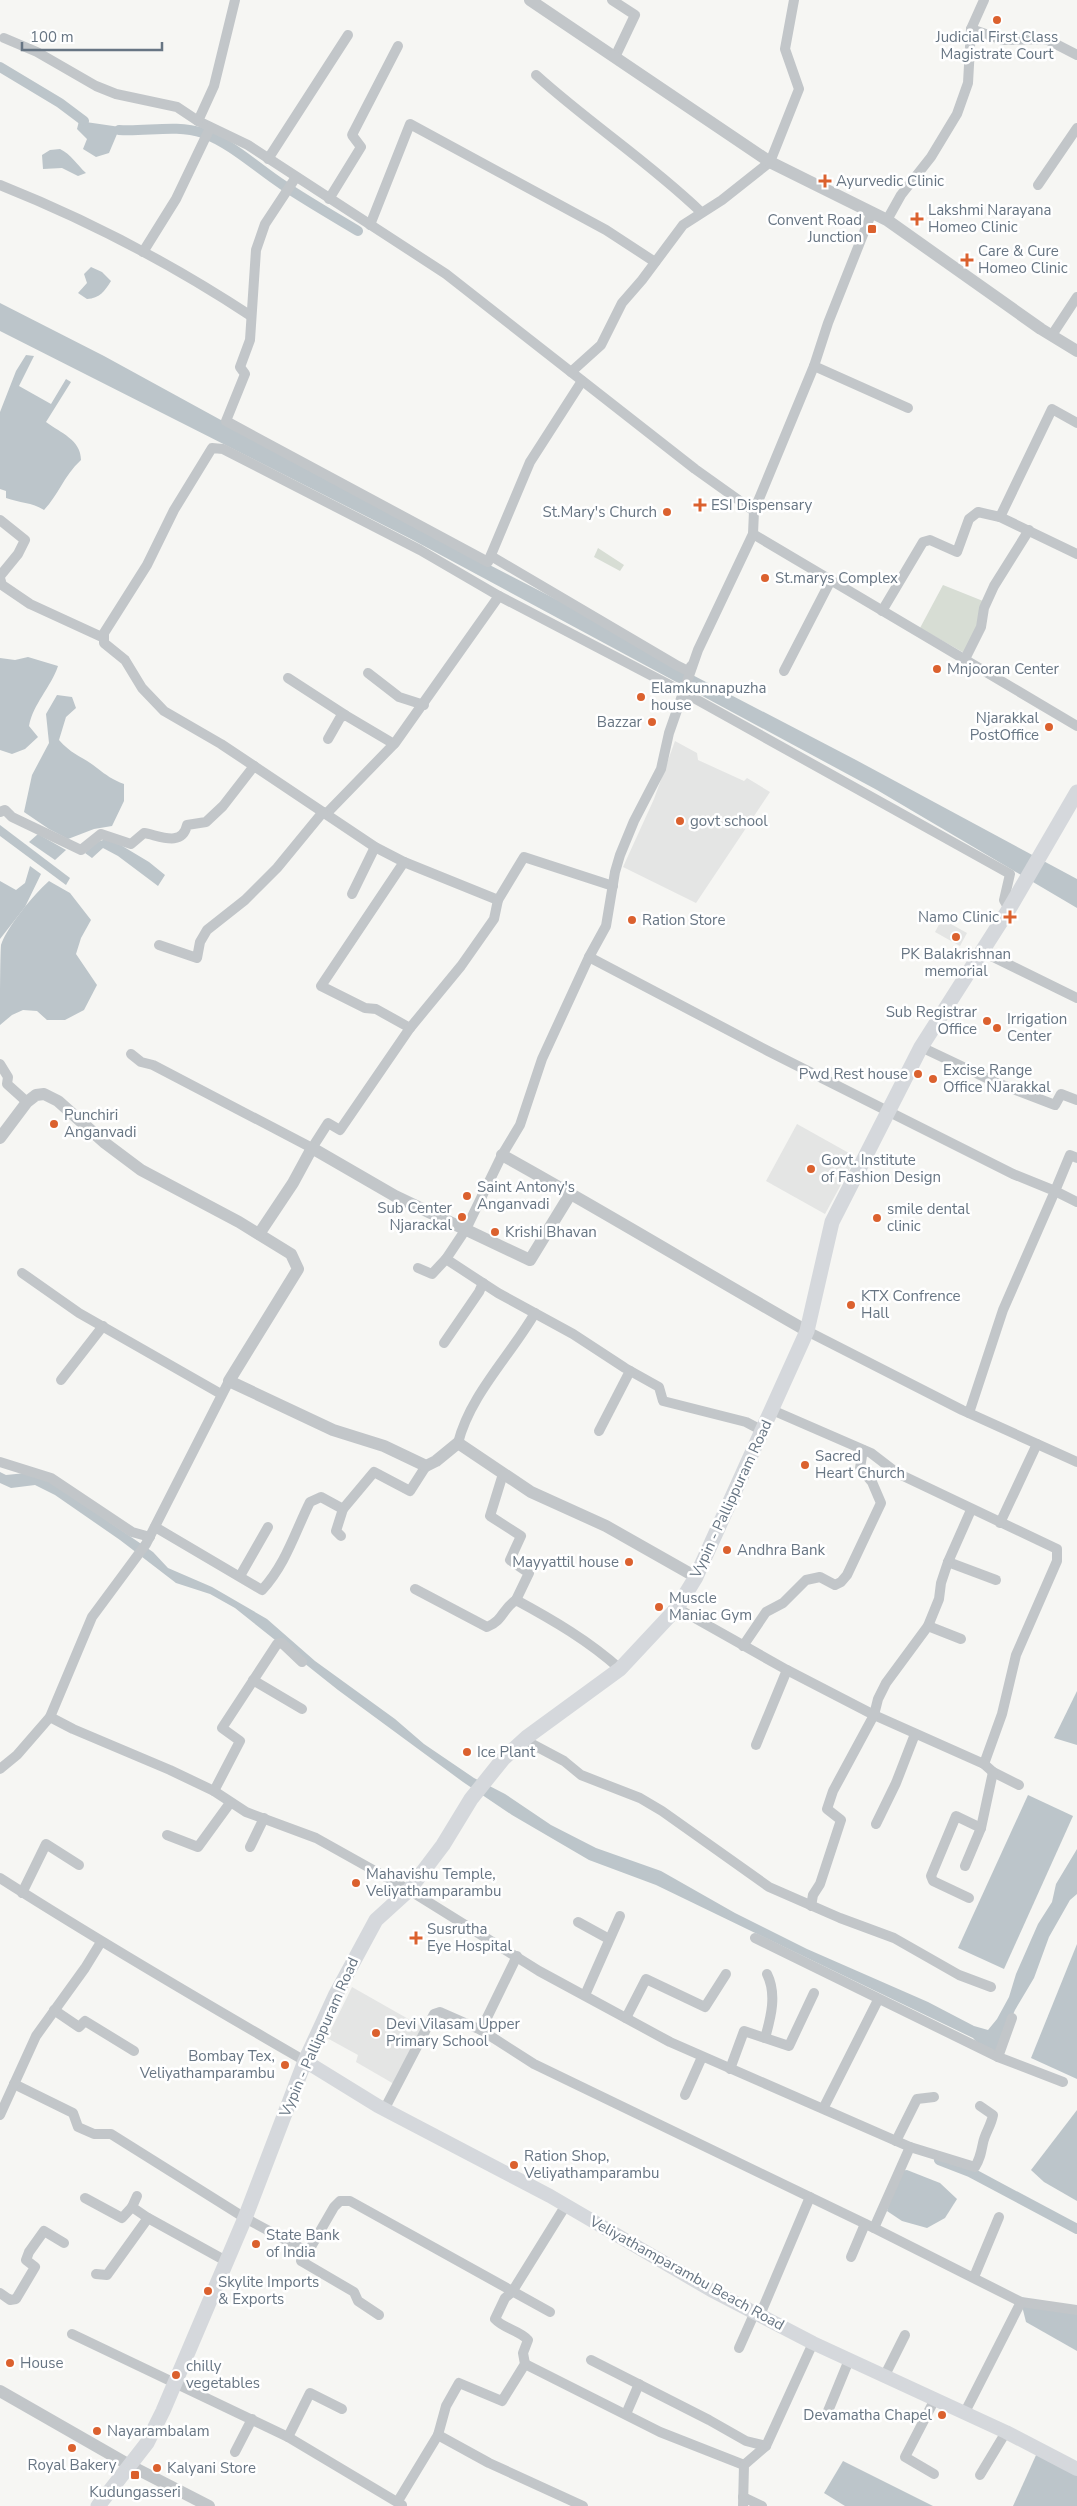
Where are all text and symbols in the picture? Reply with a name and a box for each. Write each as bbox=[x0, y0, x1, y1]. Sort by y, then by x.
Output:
marker: Judicial First Class Magistrate Court bbox=[991, 14, 1003, 26]
scale bar bbox=[22, 20, 162, 52]
text: 100 m bbox=[30, 27, 74, 47]
place label: Judicial First Class Magistrate Court bbox=[935, 27, 1058, 64]
place label: Ayurvedic Clinic bbox=[836, 171, 944, 191]
marker: Ayurvedic Clinic bbox=[818, 174, 832, 188]
place label: Lakshmi Narayana Homeo Clinic bbox=[928, 200, 1052, 237]
place label: Convent Road Junction bbox=[768, 210, 862, 247]
marker: Lakshmi Narayana Homeo Clinic bbox=[910, 212, 924, 226]
marker: Convent Road Junction bbox=[866, 223, 878, 235]
place label: Care & Cure Homeo Clinic bbox=[978, 241, 1068, 278]
marker: Care & Cure Homeo Clinic bbox=[960, 253, 974, 267]
place label: ESI Dispensary bbox=[711, 495, 813, 515]
marker: ESI Dispensary bbox=[693, 498, 707, 512]
place label: St.Mary's Church bbox=[542, 502, 657, 522]
marker: St.Mary's Church bbox=[661, 506, 673, 518]
place label: St.marys Complex bbox=[775, 568, 898, 588]
marker: St.marys Complex bbox=[759, 572, 771, 584]
place label: Mnjooran Center bbox=[947, 659, 1059, 679]
marker: Mnjooran Center bbox=[931, 663, 943, 675]
place label: Elamkunnapuzha house bbox=[651, 678, 766, 715]
marker: Elamkunnapuzha house bbox=[635, 691, 647, 703]
place label: Njarakkal PostOffice bbox=[970, 708, 1040, 745]
place label: Bazzar bbox=[597, 712, 643, 732]
marker: Bazzar bbox=[646, 716, 658, 728]
marker: Njarakkal PostOffice bbox=[1043, 721, 1055, 733]
place label: govt school bbox=[690, 811, 768, 831]
marker: govt school bbox=[674, 815, 686, 827]
place label: Namo Clinic bbox=[918, 907, 999, 927]
place label: Ration Store bbox=[642, 910, 725, 930]
marker: Namo Clinic bbox=[1003, 910, 1017, 924]
marker: Ration Store bbox=[626, 914, 638, 926]
marker: PK Balakrishnan memorial bbox=[950, 931, 962, 943]
place label: PK Balakrishnan memorial bbox=[901, 944, 1011, 981]
place label: Sub Registrar Office bbox=[886, 1002, 978, 1039]
place label: Irrigation Center bbox=[1007, 1009, 1067, 1046]
marker: Sub Registrar Office bbox=[981, 1015, 993, 1027]
marker: Irrigation Center bbox=[991, 1022, 1003, 1034]
place label: Excise Range Office NJarakkal bbox=[943, 1060, 1051, 1097]
place label: Pwd Rest house bbox=[799, 1064, 908, 1084]
marker: Pwd Rest house bbox=[912, 1068, 924, 1080]
marker: Excise Range Office NJarakkal bbox=[927, 1073, 939, 1085]
place label: Punchiri Anganvadi bbox=[64, 1105, 136, 1142]
marker: Punchiri Anganvadi bbox=[48, 1118, 60, 1130]
place label: Govt. Institute of Fashion Design bbox=[821, 1150, 941, 1187]
marker: Govt. Institute of Fashion Design bbox=[805, 1163, 817, 1175]
place label: Saint Antony's Anganvadi bbox=[477, 1177, 575, 1214]
marker: Saint Antony's Anganvadi bbox=[461, 1190, 473, 1202]
place label: Sub Center Njarackal bbox=[377, 1198, 453, 1235]
place label: smile dental clinic bbox=[887, 1199, 970, 1236]
marker: Sub Center Njarackal bbox=[456, 1211, 468, 1223]
marker: smile dental clinic bbox=[871, 1212, 883, 1224]
place label: Krishi Bhavan bbox=[505, 1222, 597, 1242]
marker: Krishi Bhavan bbox=[489, 1226, 501, 1238]
place label: KTX Confrence Hall bbox=[861, 1286, 961, 1323]
marker: KTX Confrence Hall bbox=[845, 1299, 857, 1311]
street label: Vypin - Pallippuram Road bbox=[685, 1417, 777, 1582]
place label: Sacred Heart Church bbox=[815, 1446, 905, 1483]
marker: Sacred Heart Church bbox=[799, 1459, 811, 1471]
place label: Andhra Bank bbox=[737, 1540, 825, 1560]
marker: Andhra Bank bbox=[721, 1544, 733, 1556]
place label: Mayyattil house bbox=[512, 1552, 619, 1572]
marker: Mayyattil house bbox=[623, 1556, 635, 1568]
place label: Muscle Maniac Gym bbox=[669, 1588, 752, 1625]
marker: Muscle Maniac Gym bbox=[653, 1601, 665, 1613]
place label: Ice Plant bbox=[477, 1742, 536, 1762]
marker: Ice Plant bbox=[461, 1746, 473, 1758]
place label: Mahavishu Temple, Veliyathamparambu bbox=[365, 1864, 501, 1901]
marker: Mahavishu Temple, Veliyathamparambu bbox=[350, 1877, 362, 1889]
place label: Susrutha Eye Hospital bbox=[427, 1919, 512, 1956]
marker: Susrutha Eye Hospital bbox=[409, 1931, 423, 1945]
street label: Vypin - Pallippuram Road bbox=[274, 1954, 363, 2121]
place label: Devi Vilasam Upper Primary School bbox=[386, 2014, 521, 2051]
marker: Devi Vilasam Upper Primary School bbox=[370, 2027, 382, 2039]
place label: Bombay Tex, Veliyathamparambu bbox=[139, 2046, 275, 2083]
marker: Bombay Tex, Veliyathamparambu bbox=[279, 2059, 291, 2071]
place label: Ration Shop, Veliyathamparambu bbox=[523, 2146, 659, 2183]
marker: Ration Shop, Veliyathamparambu bbox=[508, 2159, 520, 2171]
street label: Veliyathamparambu Beach Road bbox=[585, 2211, 788, 2335]
place label: State Bank of India bbox=[266, 2225, 340, 2262]
marker: State Bank of India bbox=[250, 2238, 262, 2250]
place label: Skylite Imports & Exports bbox=[218, 2272, 319, 2309]
marker: Skylite Imports & Exports bbox=[202, 2285, 214, 2297]
place label: House bbox=[20, 2353, 63, 2373]
place label: chilly vegetables bbox=[186, 2356, 260, 2393]
marker: House bbox=[4, 2357, 16, 2369]
marker: chilly vegetables bbox=[170, 2369, 182, 2381]
place label: Devamatha Chapel bbox=[803, 2405, 933, 2425]
marker: Devamatha Chapel bbox=[936, 2409, 948, 2421]
place label: Nayarambalam bbox=[107, 2421, 210, 2441]
marker: Nayarambalam bbox=[91, 2425, 103, 2437]
marker: Royal Bakery bbox=[66, 2442, 78, 2454]
place label: Royal Bakery bbox=[28, 2455, 117, 2475]
place label: Kalyani Store bbox=[167, 2458, 256, 2478]
marker: Kalyani Store bbox=[151, 2462, 163, 2474]
marker: Kudungasseri bbox=[129, 2469, 141, 2481]
place label: Kudungasseri bbox=[89, 2482, 181, 2502]

